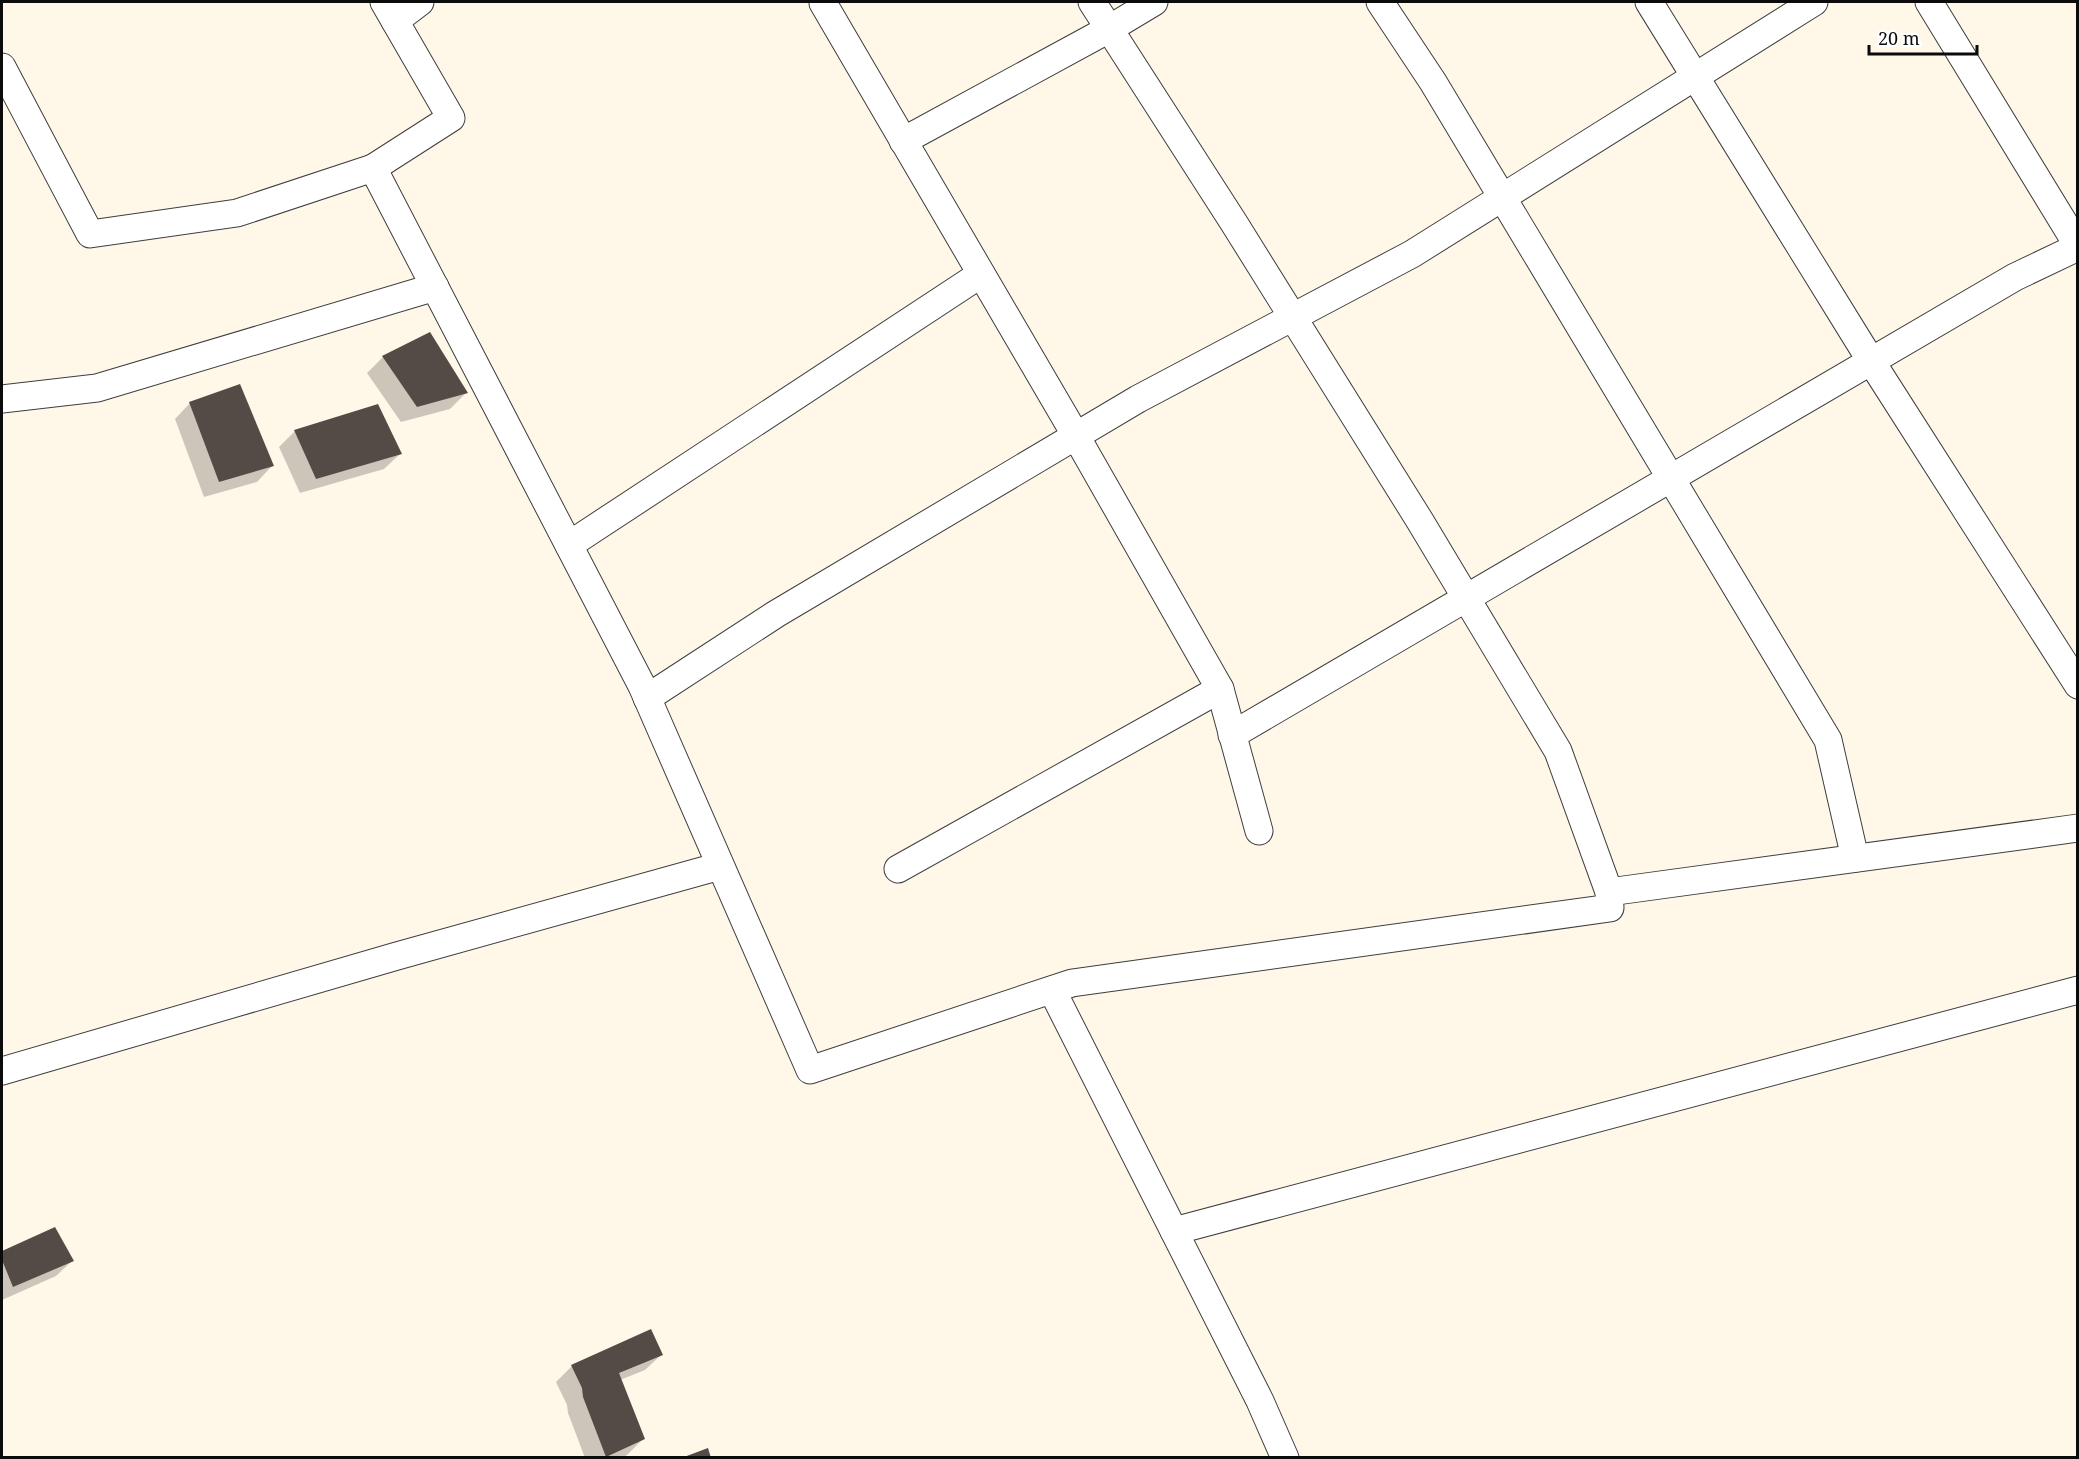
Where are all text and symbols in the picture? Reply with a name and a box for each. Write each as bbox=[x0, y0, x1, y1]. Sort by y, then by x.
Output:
scale bar bbox=[1869, 18, 1977, 56]
text: 20 m bbox=[1878, 26, 1920, 50]

